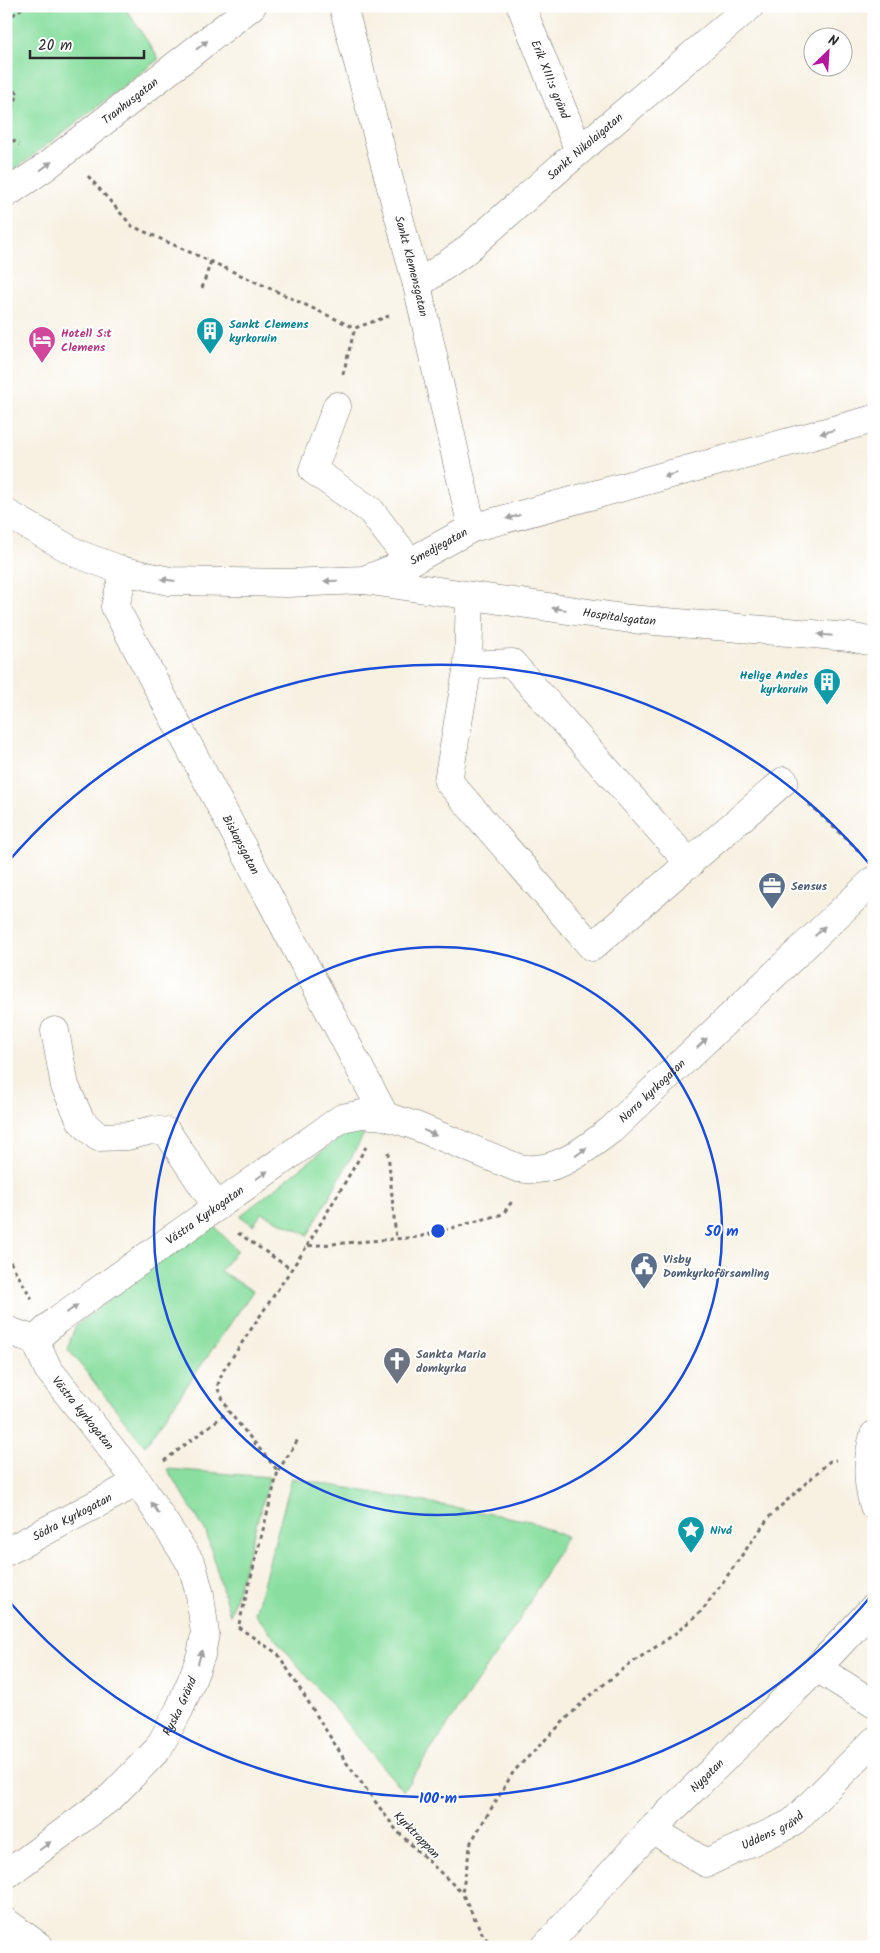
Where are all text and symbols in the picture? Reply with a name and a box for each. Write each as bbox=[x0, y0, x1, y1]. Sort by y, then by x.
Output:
scale bar bbox=[30, 28, 144, 60]
north arrow bbox=[802, 28, 852, 78]
text: N bbox=[824, 29, 842, 53]
text: 20 m bbox=[38, 34, 72, 58]
street label: Erik XIII:s gränd bbox=[526, 37, 575, 123]
one-way arrow bbox=[195, 40, 209, 50]
street label: Tranhusgatan bbox=[98, 73, 163, 130]
street label: Sankt Nikolaigatan bbox=[543, 109, 627, 185]
one-way arrow bbox=[39, 161, 52, 172]
street label: Sankt Klemensgatan bbox=[389, 214, 433, 319]
place label: Sankt Clemens kyrkoruin bbox=[229, 315, 309, 348]
building icon: Sankt Clemens kyrkoruin bbox=[195, 316, 225, 355]
place label: Hotell S:t Clemens bbox=[61, 324, 112, 357]
hotel icon: Hotell S:t Clemens bbox=[27, 325, 57, 364]
one-way arrow bbox=[819, 428, 834, 436]
one-way arrow bbox=[662, 471, 678, 479]
one-way arrow bbox=[506, 513, 521, 521]
street label: Smedjegatan bbox=[406, 523, 471, 570]
one-way arrow bbox=[160, 576, 176, 584]
one-way arrow bbox=[323, 578, 339, 586]
street label: Hospitalsgatan bbox=[581, 603, 657, 631]
one-way arrow bbox=[551, 605, 567, 613]
one-way arrow bbox=[817, 631, 833, 639]
place label: Helige Andes kyrkoruin bbox=[740, 666, 808, 699]
building icon: Helige Andes kyrkoruin bbox=[812, 667, 842, 706]
street label: Biskopsgatan bbox=[217, 811, 264, 878]
office icon: Sensus bbox=[757, 871, 787, 910]
place label: Sensus bbox=[791, 877, 828, 896]
one-way arrow bbox=[813, 925, 825, 937]
one-way arrow bbox=[696, 1038, 708, 1050]
street label: Norra kyrkogatan bbox=[615, 1055, 690, 1128]
one-way arrow bbox=[423, 1129, 437, 1137]
one-way arrow bbox=[574, 1147, 588, 1157]
one-way arrow bbox=[255, 1170, 269, 1180]
street label: Västra Kyrkogatan bbox=[162, 1181, 248, 1250]
text: 50 m bbox=[704, 1220, 739, 1244]
centre of rings bbox=[429, 1222, 447, 1240]
place label: Visby Domkyrkoförsamling bbox=[663, 1250, 770, 1283]
public building icon: Visby Domkyrkoförsamling bbox=[629, 1251, 659, 1290]
one-way arrow bbox=[65, 1304, 79, 1314]
place label: Sankta Maria domkyrka bbox=[416, 1345, 486, 1378]
church icon: Sankta Maria domkyrka bbox=[382, 1346, 412, 1385]
street label: Västra kyrkogatan bbox=[47, 1372, 118, 1454]
street label: Södra Kyrkogatan bbox=[29, 1488, 116, 1546]
one-way arrow bbox=[150, 1501, 160, 1515]
place icon: Nivå bbox=[676, 1515, 706, 1554]
place label: Nivå bbox=[710, 1521, 733, 1540]
one-way arrow bbox=[196, 1650, 204, 1665]
street label: Ryska Gränd bbox=[158, 1673, 202, 1739]
street label: Nygatan bbox=[686, 1754, 729, 1797]
text: 100 m bbox=[419, 1787, 457, 1811]
street label: Uddens gränd bbox=[738, 1806, 809, 1855]
street label: Kyrktrappan bbox=[389, 1807, 444, 1864]
one-way arrow bbox=[38, 1841, 52, 1851]

